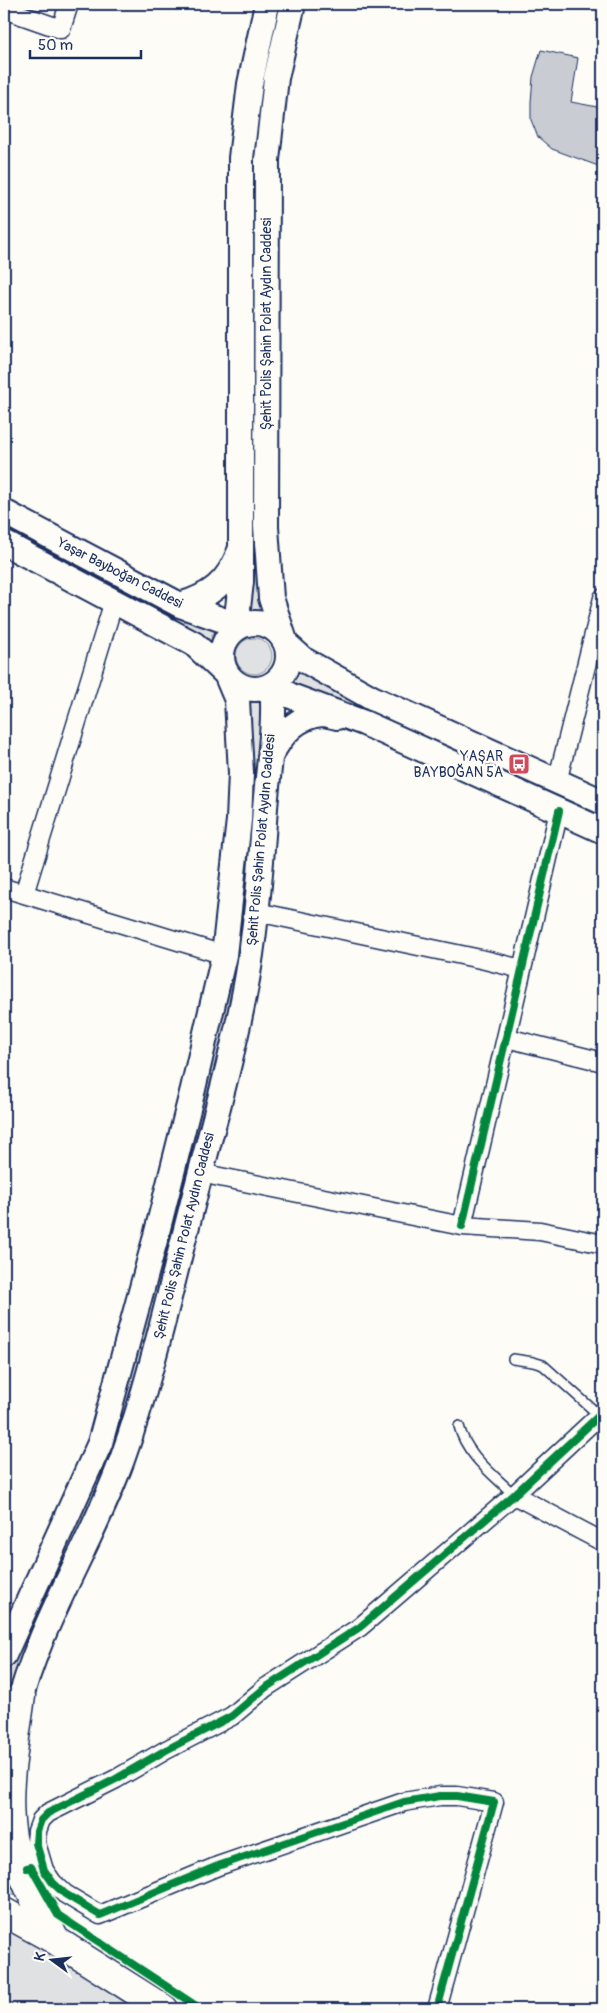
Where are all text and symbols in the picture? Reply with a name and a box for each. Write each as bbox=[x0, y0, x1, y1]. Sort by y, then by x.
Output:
scale bar bbox=[30, 28, 141, 60]
text: 50 m bbox=[38, 36, 73, 55]
street label: Şehit Polis Şahin Polat Aydın Caddesi bbox=[258, 217, 275, 430]
street label: Yaşar Bayboğan Caddesi bbox=[53, 533, 186, 612]
street label: Şehit Polis Şahin Polat Aydın Caddesi bbox=[243, 733, 279, 947]
place label: YAŞAR BAYBOĞAN 5A bbox=[413, 748, 503, 781]
bus stop icon: YAŞAR BAYBOĞAN 5A bbox=[507, 752, 531, 776]
street label: Şehit Polis Şahin Polat Aydın Caddesi bbox=[150, 1130, 218, 1341]
north arrow bbox=[28, 1936, 78, 1986]
text: K bbox=[31, 1950, 49, 1963]

